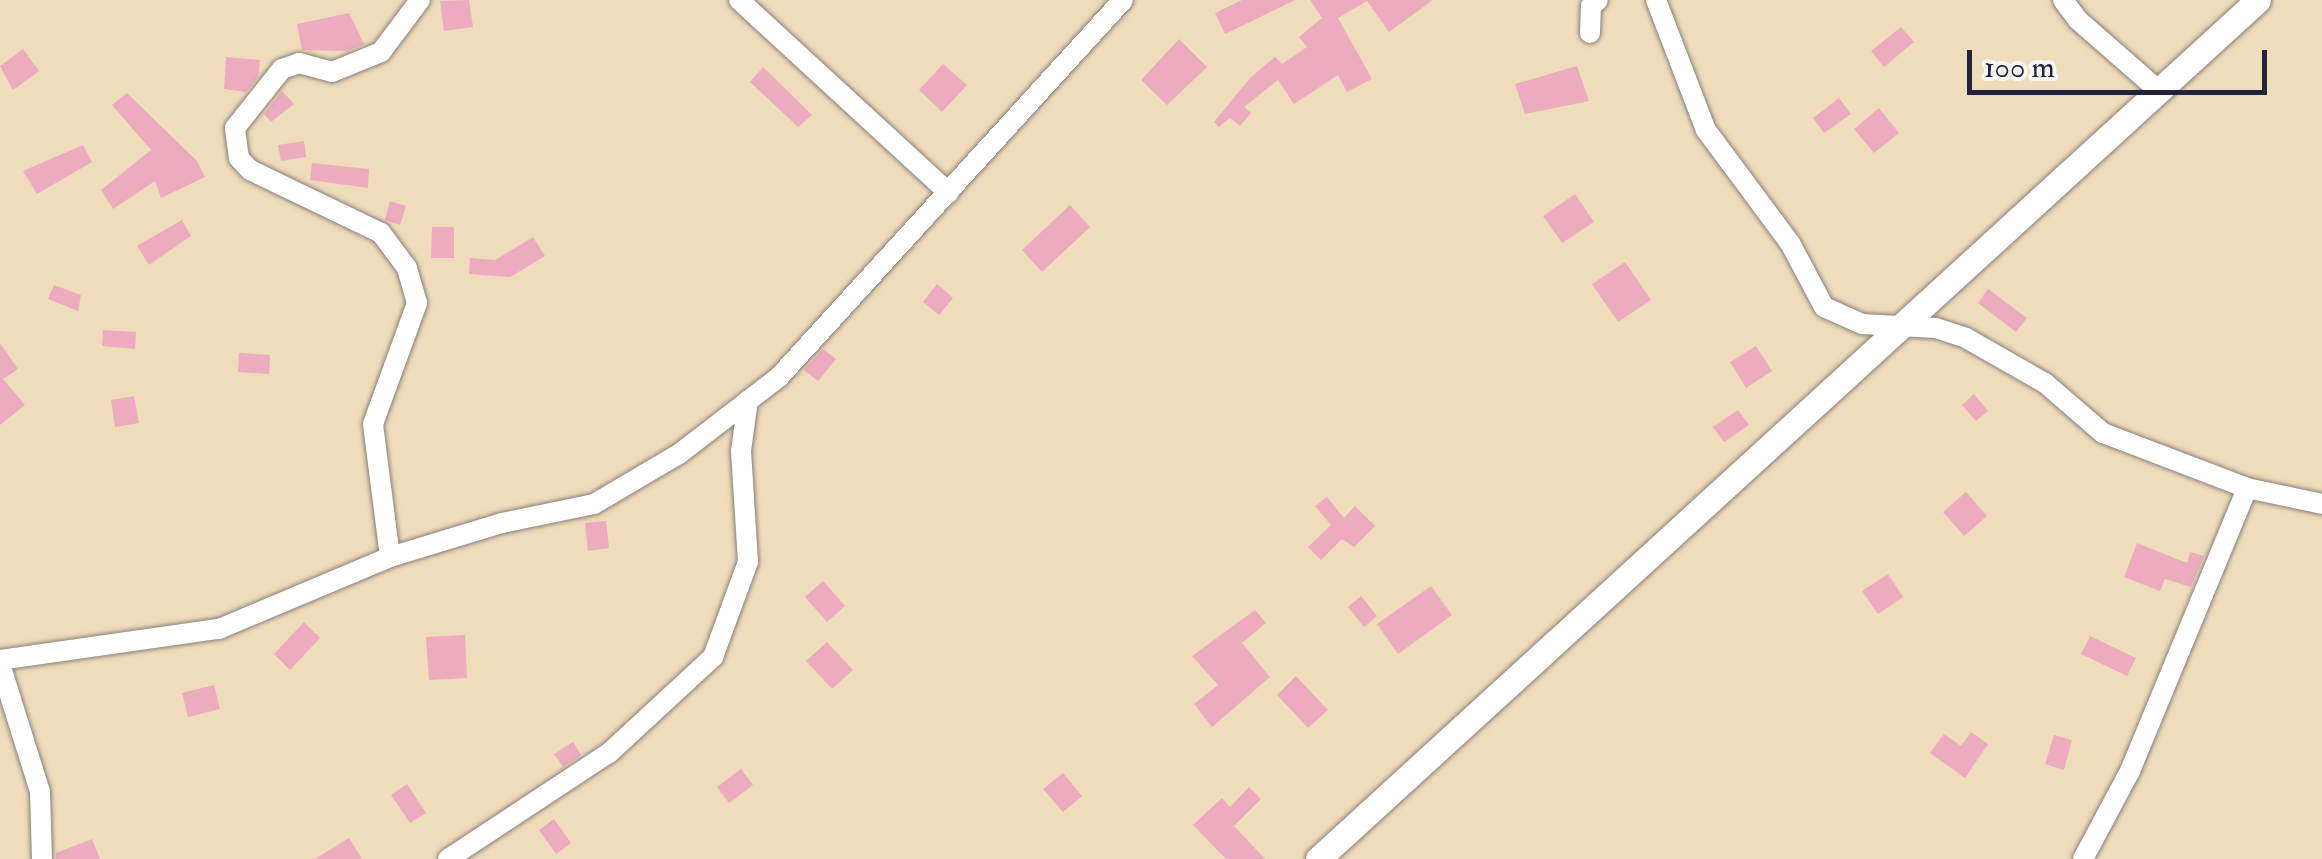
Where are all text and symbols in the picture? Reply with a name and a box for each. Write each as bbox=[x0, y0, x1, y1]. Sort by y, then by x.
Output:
scale bar bbox=[1972, 30, 2272, 92]
text: 100 m bbox=[1984, 49, 2055, 86]

